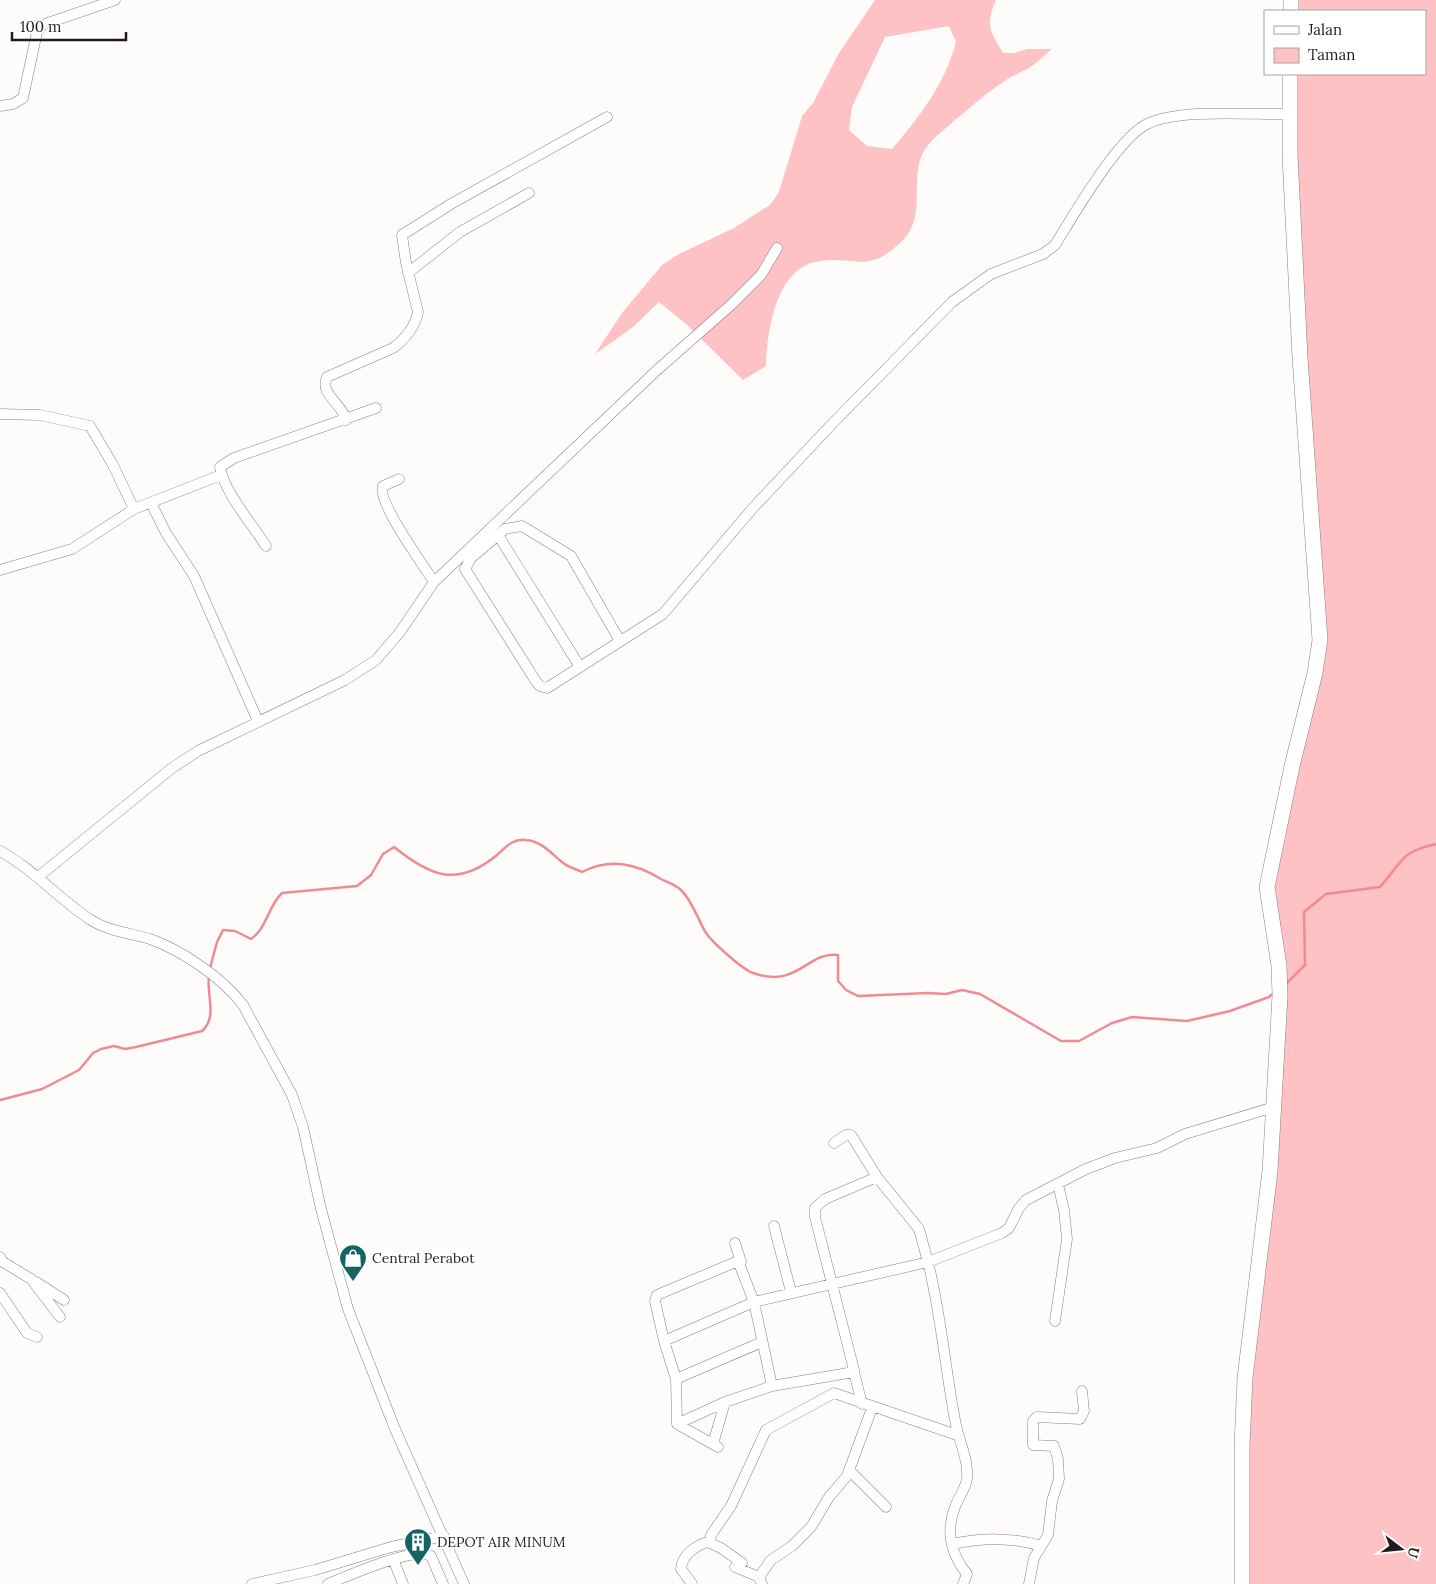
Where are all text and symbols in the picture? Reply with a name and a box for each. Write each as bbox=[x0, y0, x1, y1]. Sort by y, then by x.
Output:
scale bar bbox=[12, 10, 126, 42]
legend bbox=[1264, 10, 1426, 75]
text: 100 m bbox=[20, 17, 61, 36]
text: Jalan bbox=[1307, 20, 1342, 39]
text: Taman bbox=[1308, 45, 1355, 64]
shop icon: Central Perabot bbox=[338, 1243, 368, 1282]
place label: Central Perabot bbox=[372, 1249, 475, 1267]
north arrow bbox=[1376, 1524, 1426, 1574]
building icon: DEPOT AIR MINUM bbox=[403, 1527, 433, 1566]
place label: DEPOT AIR MINUM bbox=[437, 1533, 566, 1551]
text: U bbox=[1403, 1545, 1424, 1561]

